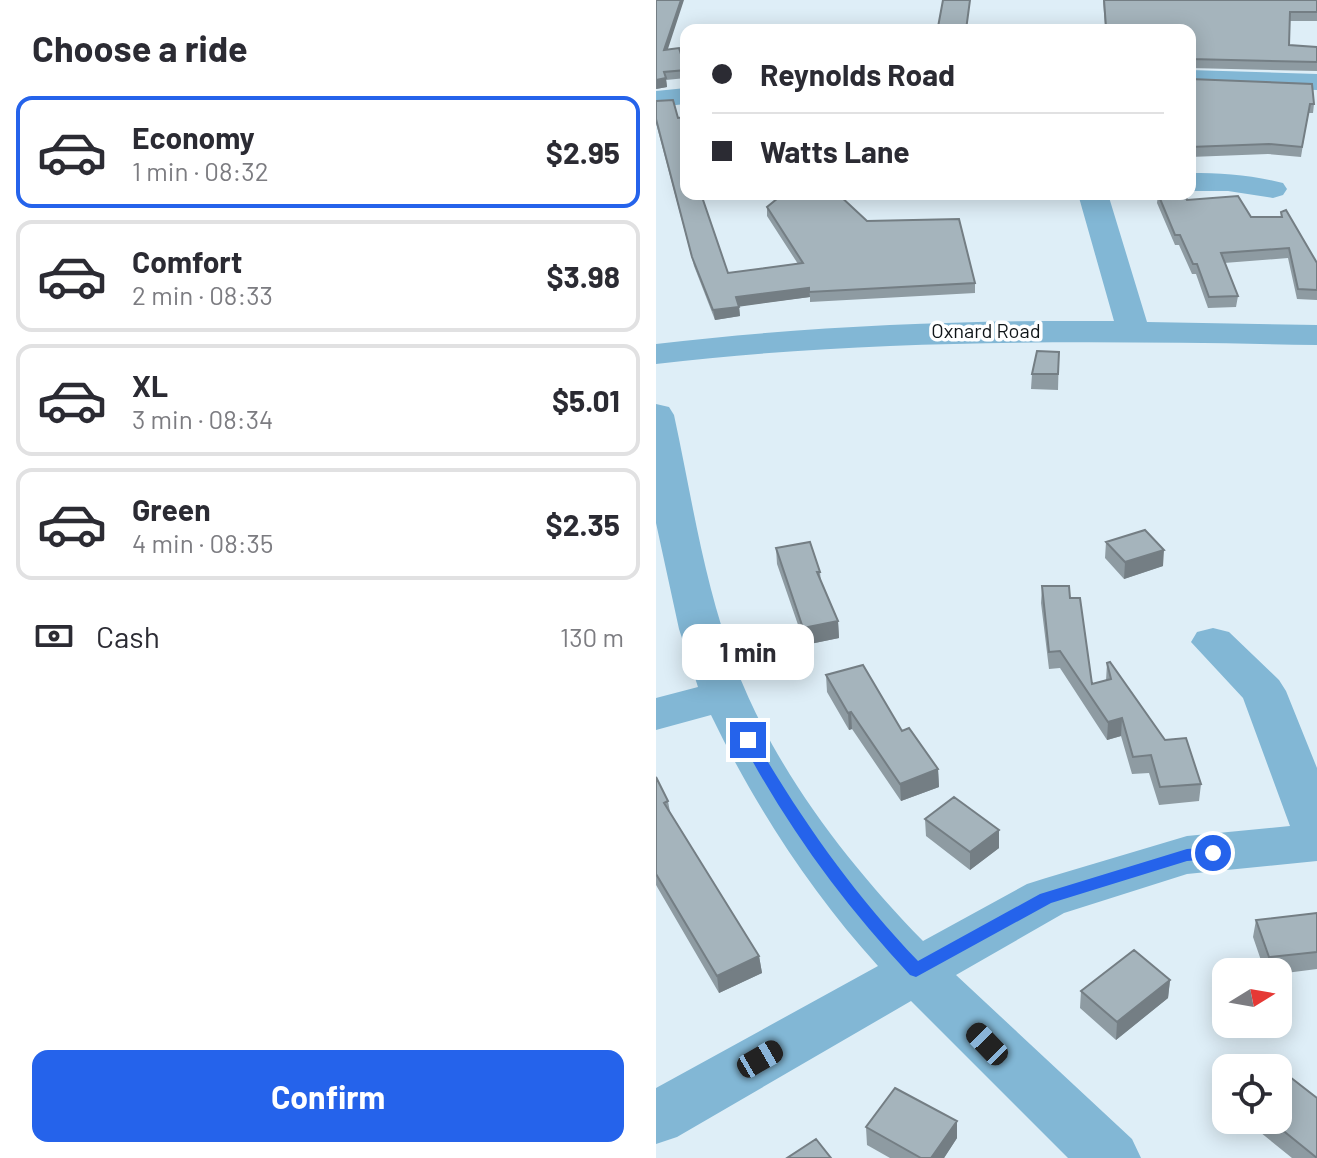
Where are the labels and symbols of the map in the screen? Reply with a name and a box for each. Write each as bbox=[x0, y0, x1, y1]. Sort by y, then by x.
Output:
street label: Oxnard Road bbox=[931, 318, 1041, 342]
callout: 1 min bbox=[682, 624, 814, 680]
route end bbox=[730, 722, 766, 758]
route start bbox=[1195, 835, 1231, 871]
north arrow bbox=[1212, 958, 1292, 1038]
car bbox=[962, 1018, 1012, 1070]
car bbox=[733, 1037, 787, 1081]

